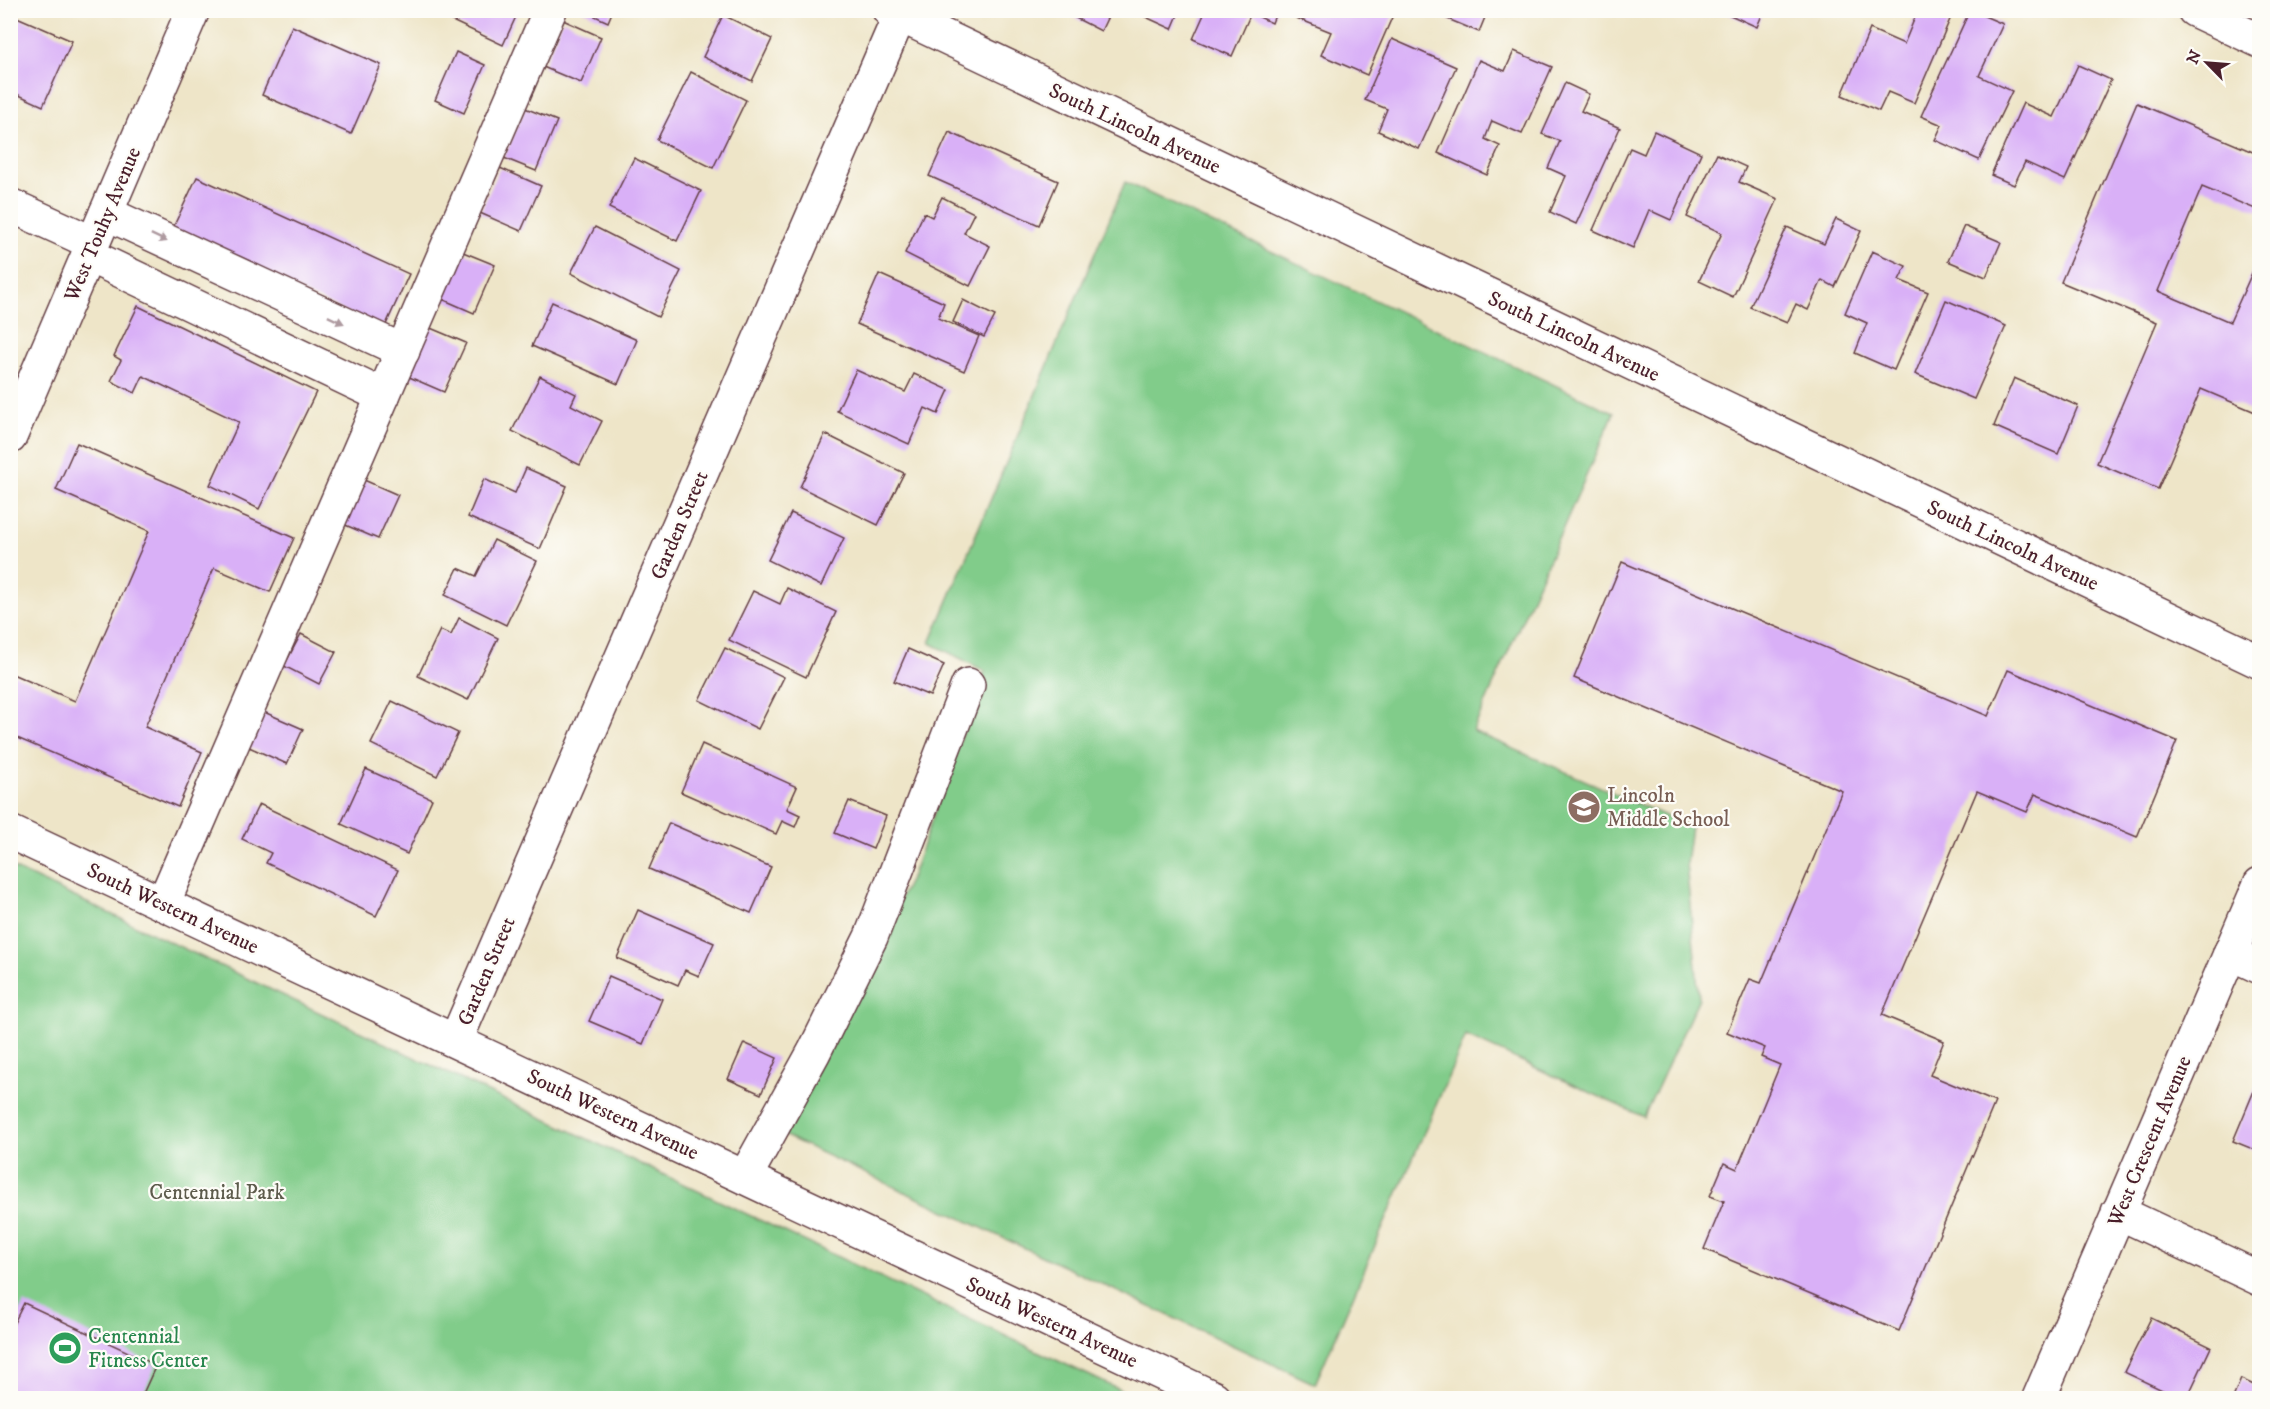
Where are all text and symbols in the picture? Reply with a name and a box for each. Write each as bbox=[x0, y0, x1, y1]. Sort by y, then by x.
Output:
north arrow bbox=[2177, 33, 2237, 93]
text: N bbox=[2182, 47, 2206, 67]
street label: South Lincoln Avenue bbox=[1045, 78, 1225, 180]
street label: West Touhy Avenue bbox=[58, 143, 147, 306]
one-way arrow bbox=[151, 233, 168, 242]
street label: South Lincoln Avenue bbox=[1484, 286, 1664, 388]
one-way arrow bbox=[327, 316, 344, 325]
street label: Garden Street bbox=[645, 467, 715, 584]
street label: South Lincoln Avenue bbox=[1923, 495, 2103, 597]
place label: Lincoln Middle School bbox=[1607, 783, 1730, 833]
school or university icon: Lincoln Middle School bbox=[1566, 789, 1602, 825]
street label: South Western Avenue bbox=[82, 858, 263, 960]
street label: Garden Street bbox=[452, 913, 522, 1030]
street label: West Crescent Avenue bbox=[2102, 1052, 2198, 1232]
street label: South Western Avenue bbox=[522, 1064, 703, 1166]
park label: Centennial Park bbox=[149, 1180, 285, 1206]
street label: South Western Avenue bbox=[961, 1272, 1142, 1374]
place label: Centennial Fitness Center bbox=[88, 1324, 208, 1374]
sports icon: Centennial Fitness Center bbox=[47, 1330, 83, 1366]

